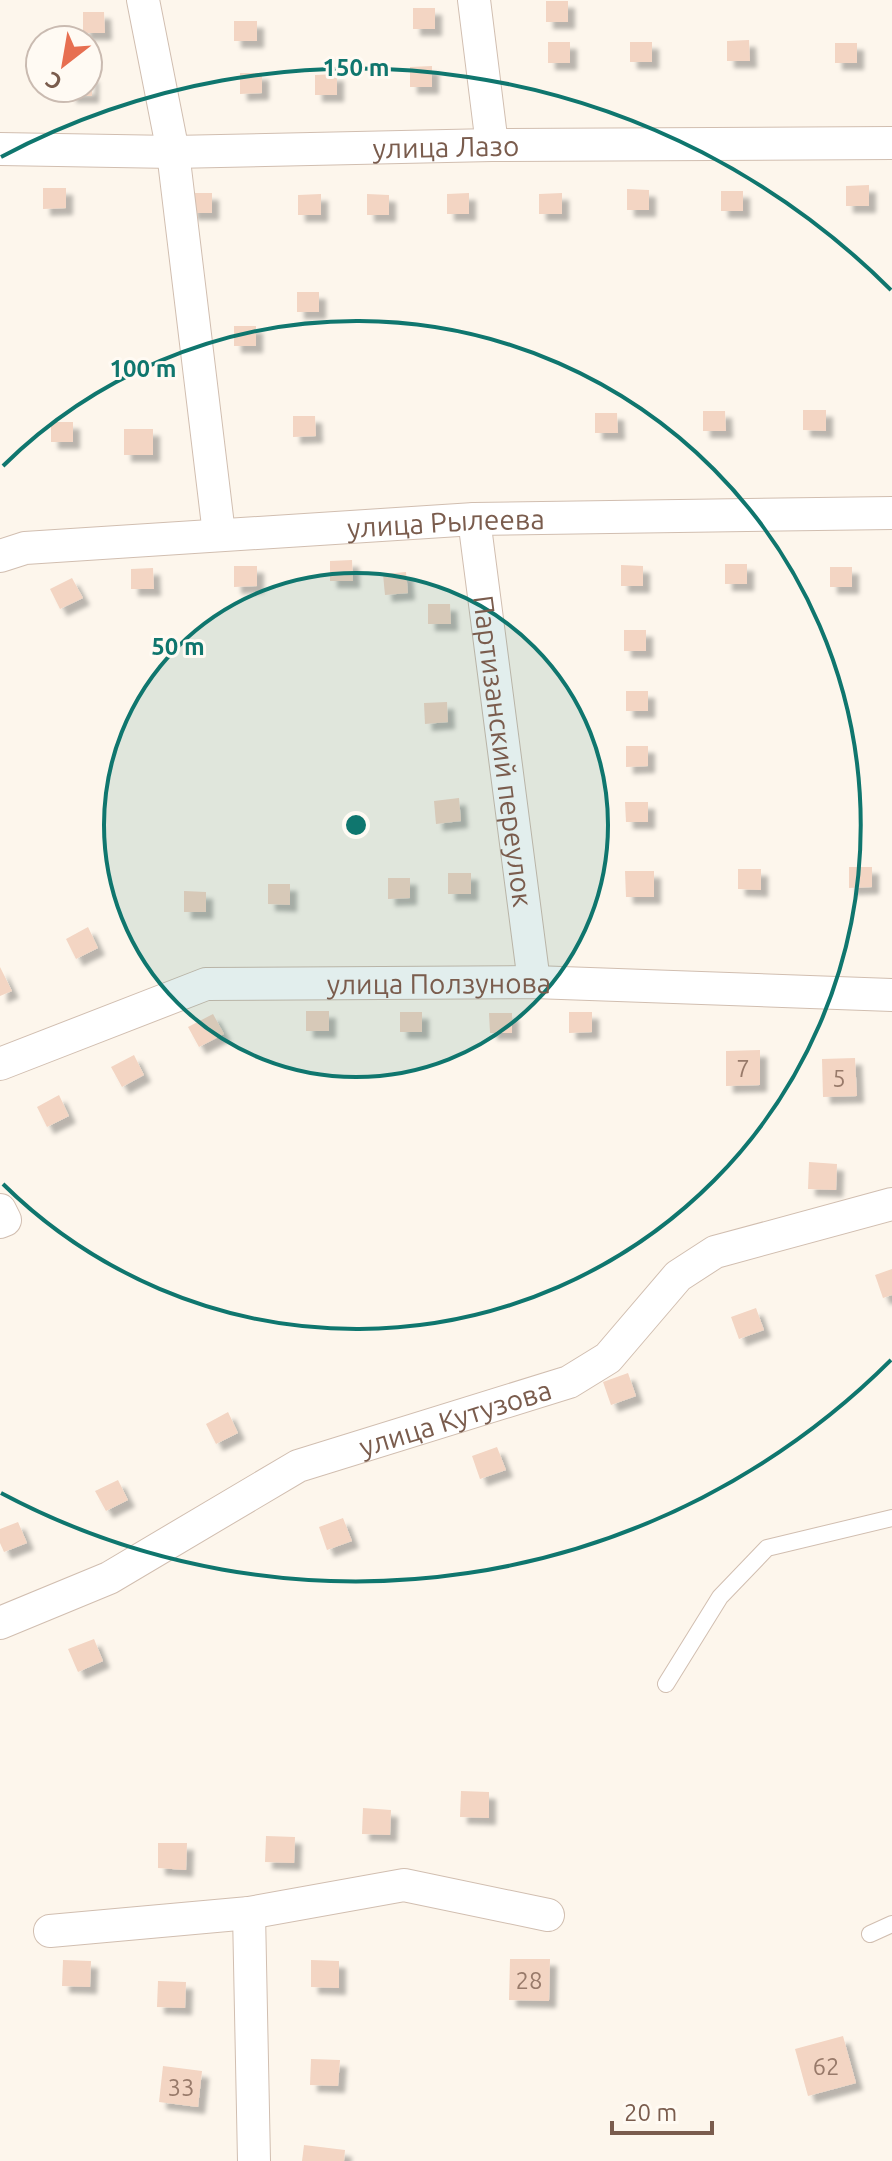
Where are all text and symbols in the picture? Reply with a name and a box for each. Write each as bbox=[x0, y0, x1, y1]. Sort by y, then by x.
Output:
north arrow bbox=[24, 24, 104, 104]
text: 150 m bbox=[323, 54, 389, 81]
text: С bbox=[41, 67, 66, 96]
street label: улица Лазо bbox=[372, 129, 519, 163]
text: 100 m bbox=[110, 355, 176, 382]
street label: улица Рылеева bbox=[346, 502, 545, 543]
street label: Партизанский переулок bbox=[469, 593, 540, 909]
text: 50 m bbox=[151, 633, 205, 660]
centre of rings bbox=[342, 811, 370, 839]
street label: улица Ползунова bbox=[327, 966, 552, 999]
house number: 7 bbox=[736, 1055, 750, 1082]
house number: 5 bbox=[832, 1065, 846, 1092]
street label: улица Кутузова bbox=[355, 1373, 555, 1462]
house number: 28 bbox=[515, 1967, 543, 1994]
house number: 62 bbox=[812, 2053, 840, 2080]
house number: 33 bbox=[167, 2074, 195, 2101]
scale bar bbox=[612, 2085, 712, 2135]
text: 20 m bbox=[624, 2099, 677, 2126]

